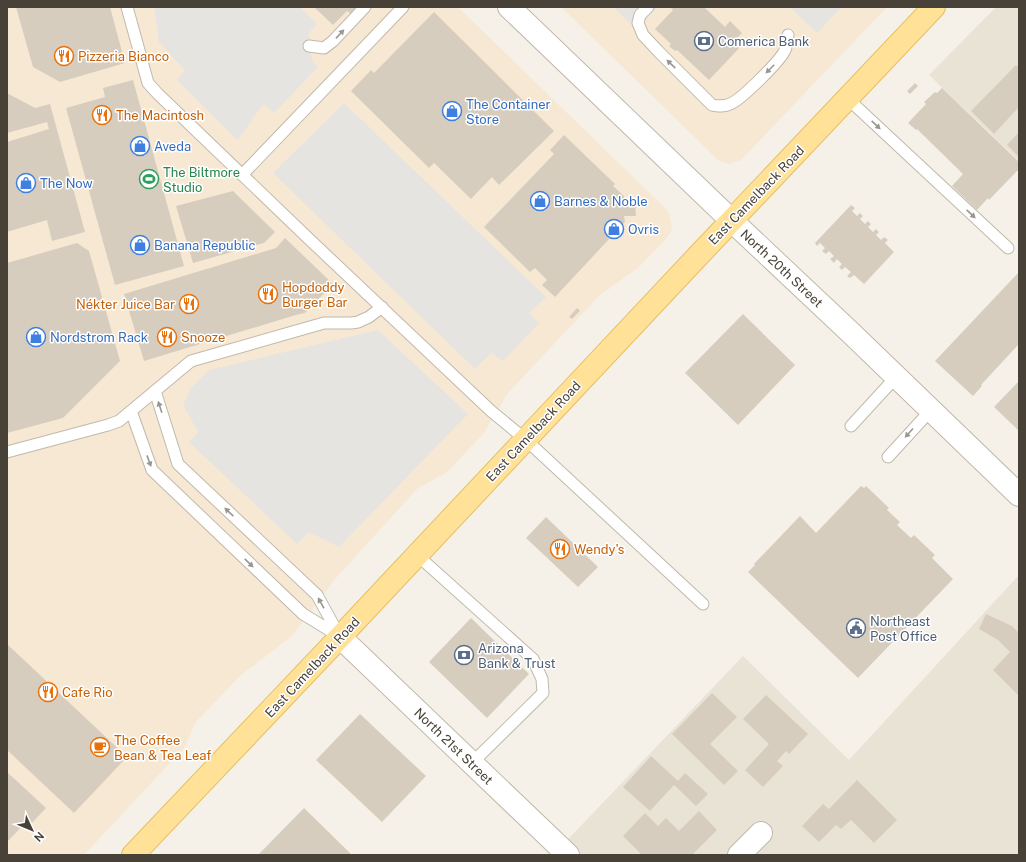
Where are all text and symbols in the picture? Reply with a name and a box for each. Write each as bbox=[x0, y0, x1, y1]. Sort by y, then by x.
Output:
one-way arrow bbox=[335, 29, 344, 38]
bank icon: Comerica Bank bbox=[693, 30, 715, 52]
place label: Comerica Bank bbox=[718, 34, 809, 49]
restaurant icon: Pizzeria Bianco bbox=[53, 45, 75, 67]
place label: Pizzeria Bianco bbox=[78, 49, 169, 64]
one-way arrow bbox=[666, 59, 676, 69]
one-way arrow bbox=[765, 64, 775, 73]
place label: The Container Store bbox=[466, 97, 551, 127]
shop icon: The Container Store bbox=[441, 100, 463, 122]
restaurant icon: The Macintosh bbox=[91, 104, 113, 126]
place label: The Macintosh bbox=[116, 108, 204, 123]
one-way arrow bbox=[871, 120, 881, 130]
shop icon: Aveda bbox=[129, 135, 151, 157]
place label: Aveda bbox=[154, 139, 191, 154]
street label: East Camelback Road bbox=[705, 143, 807, 248]
place label: The Biltmore Studio bbox=[163, 165, 240, 195]
sports icon: The Biltmore Studio bbox=[138, 168, 160, 190]
shop icon: The Now bbox=[15, 172, 37, 194]
place label: The Now bbox=[40, 176, 93, 191]
shop icon: Barnes & Noble bbox=[529, 190, 551, 212]
place label: Barnes & Noble bbox=[554, 194, 648, 209]
one-way arrow bbox=[966, 209, 976, 218]
shop icon: Ovris bbox=[603, 218, 625, 240]
place label: Ovris bbox=[628, 222, 659, 237]
street label: North 20th Street bbox=[737, 226, 826, 310]
shop icon: Banana Republic bbox=[129, 234, 151, 256]
place label: Banana Republic bbox=[154, 238, 256, 253]
place label: Hopdoddy Burger Bar bbox=[282, 280, 348, 310]
restaurant icon: Hopdoddy Burger Bar bbox=[257, 283, 279, 305]
restaurant icon: Nékter Juice Bar bbox=[178, 293, 200, 315]
place label: Nékter Juice Bar bbox=[76, 297, 175, 312]
shop icon: Nordstrom Rack bbox=[25, 326, 47, 348]
restaurant icon: Snooze bbox=[156, 326, 178, 348]
place label: Nordstrom Rack bbox=[50, 330, 148, 345]
place label: Snooze bbox=[181, 330, 225, 345]
street label: East Camelback Road bbox=[483, 378, 584, 484]
one-way arrow bbox=[156, 401, 162, 413]
one-way arrow bbox=[905, 429, 914, 438]
one-way arrow bbox=[147, 455, 153, 467]
one-way arrow bbox=[224, 507, 234, 517]
restaurant icon: Wendy's bbox=[549, 538, 571, 560]
place label: Wendy's bbox=[574, 542, 624, 557]
one-way arrow bbox=[244, 558, 254, 568]
one-way arrow bbox=[318, 597, 325, 609]
street label: East Camelback Road bbox=[262, 614, 363, 720]
place label: Northeast Post Office bbox=[870, 614, 937, 644]
public building icon: Northeast Post Office bbox=[845, 617, 867, 639]
place label: Arizona Bank & Trust bbox=[478, 641, 556, 671]
bank icon: Arizona Bank & Trust bbox=[453, 644, 475, 666]
restaurant icon: Cafe Rio bbox=[37, 681, 59, 703]
place label: Cafe Rio bbox=[62, 685, 113, 700]
street label: North 21st Street bbox=[411, 705, 496, 788]
place label: The Coffee Bean & Tea Leaf bbox=[114, 733, 211, 763]
cafe icon: The Coffee Bean & Tea Leaf bbox=[89, 736, 111, 758]
north arrow bbox=[12, 810, 52, 850]
text: N bbox=[32, 830, 46, 844]

